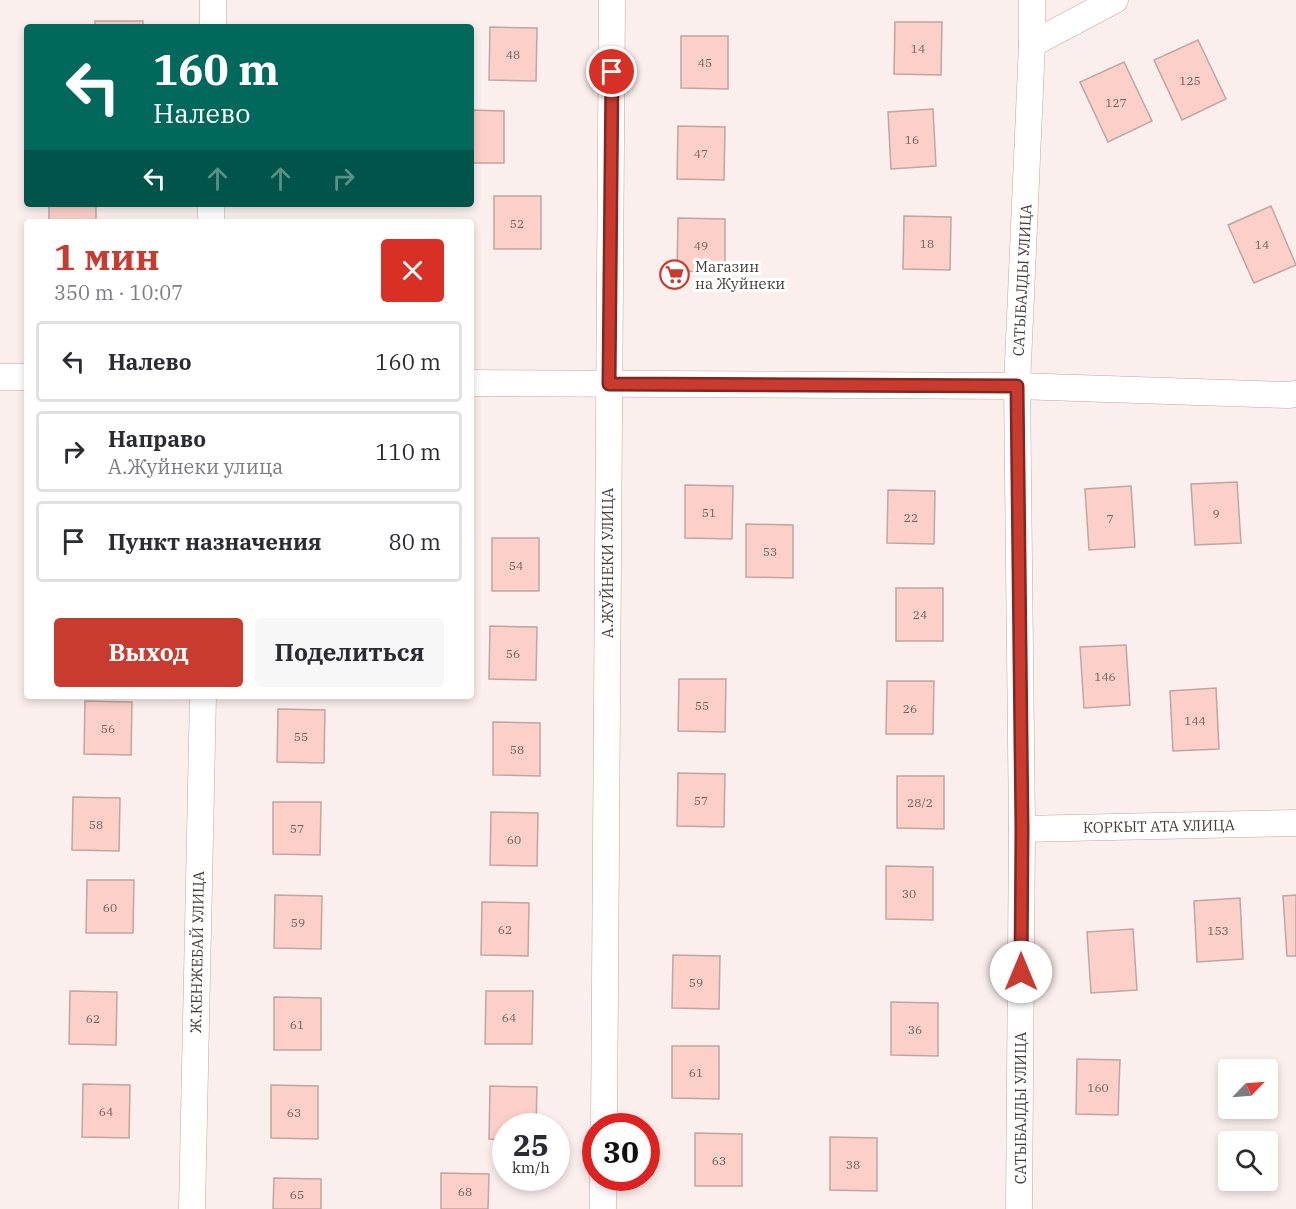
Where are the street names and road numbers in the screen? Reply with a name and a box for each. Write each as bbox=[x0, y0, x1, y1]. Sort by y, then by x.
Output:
street label: САТЫБАЛДЫ УЛИЦА bbox=[1009, 203, 1036, 357]
street label: А.ЖУЙНЕКИ УЛИЦА bbox=[598, 487, 617, 638]
street label: КОРКЫТ АТА УЛИЦА bbox=[1083, 815, 1236, 837]
street label: Ж.КЕНЖЕБАЙ УЛИЦА bbox=[186, 870, 208, 1033]
street label: САТЫБАЛДЫ УЛИЦА bbox=[1011, 1031, 1030, 1184]

